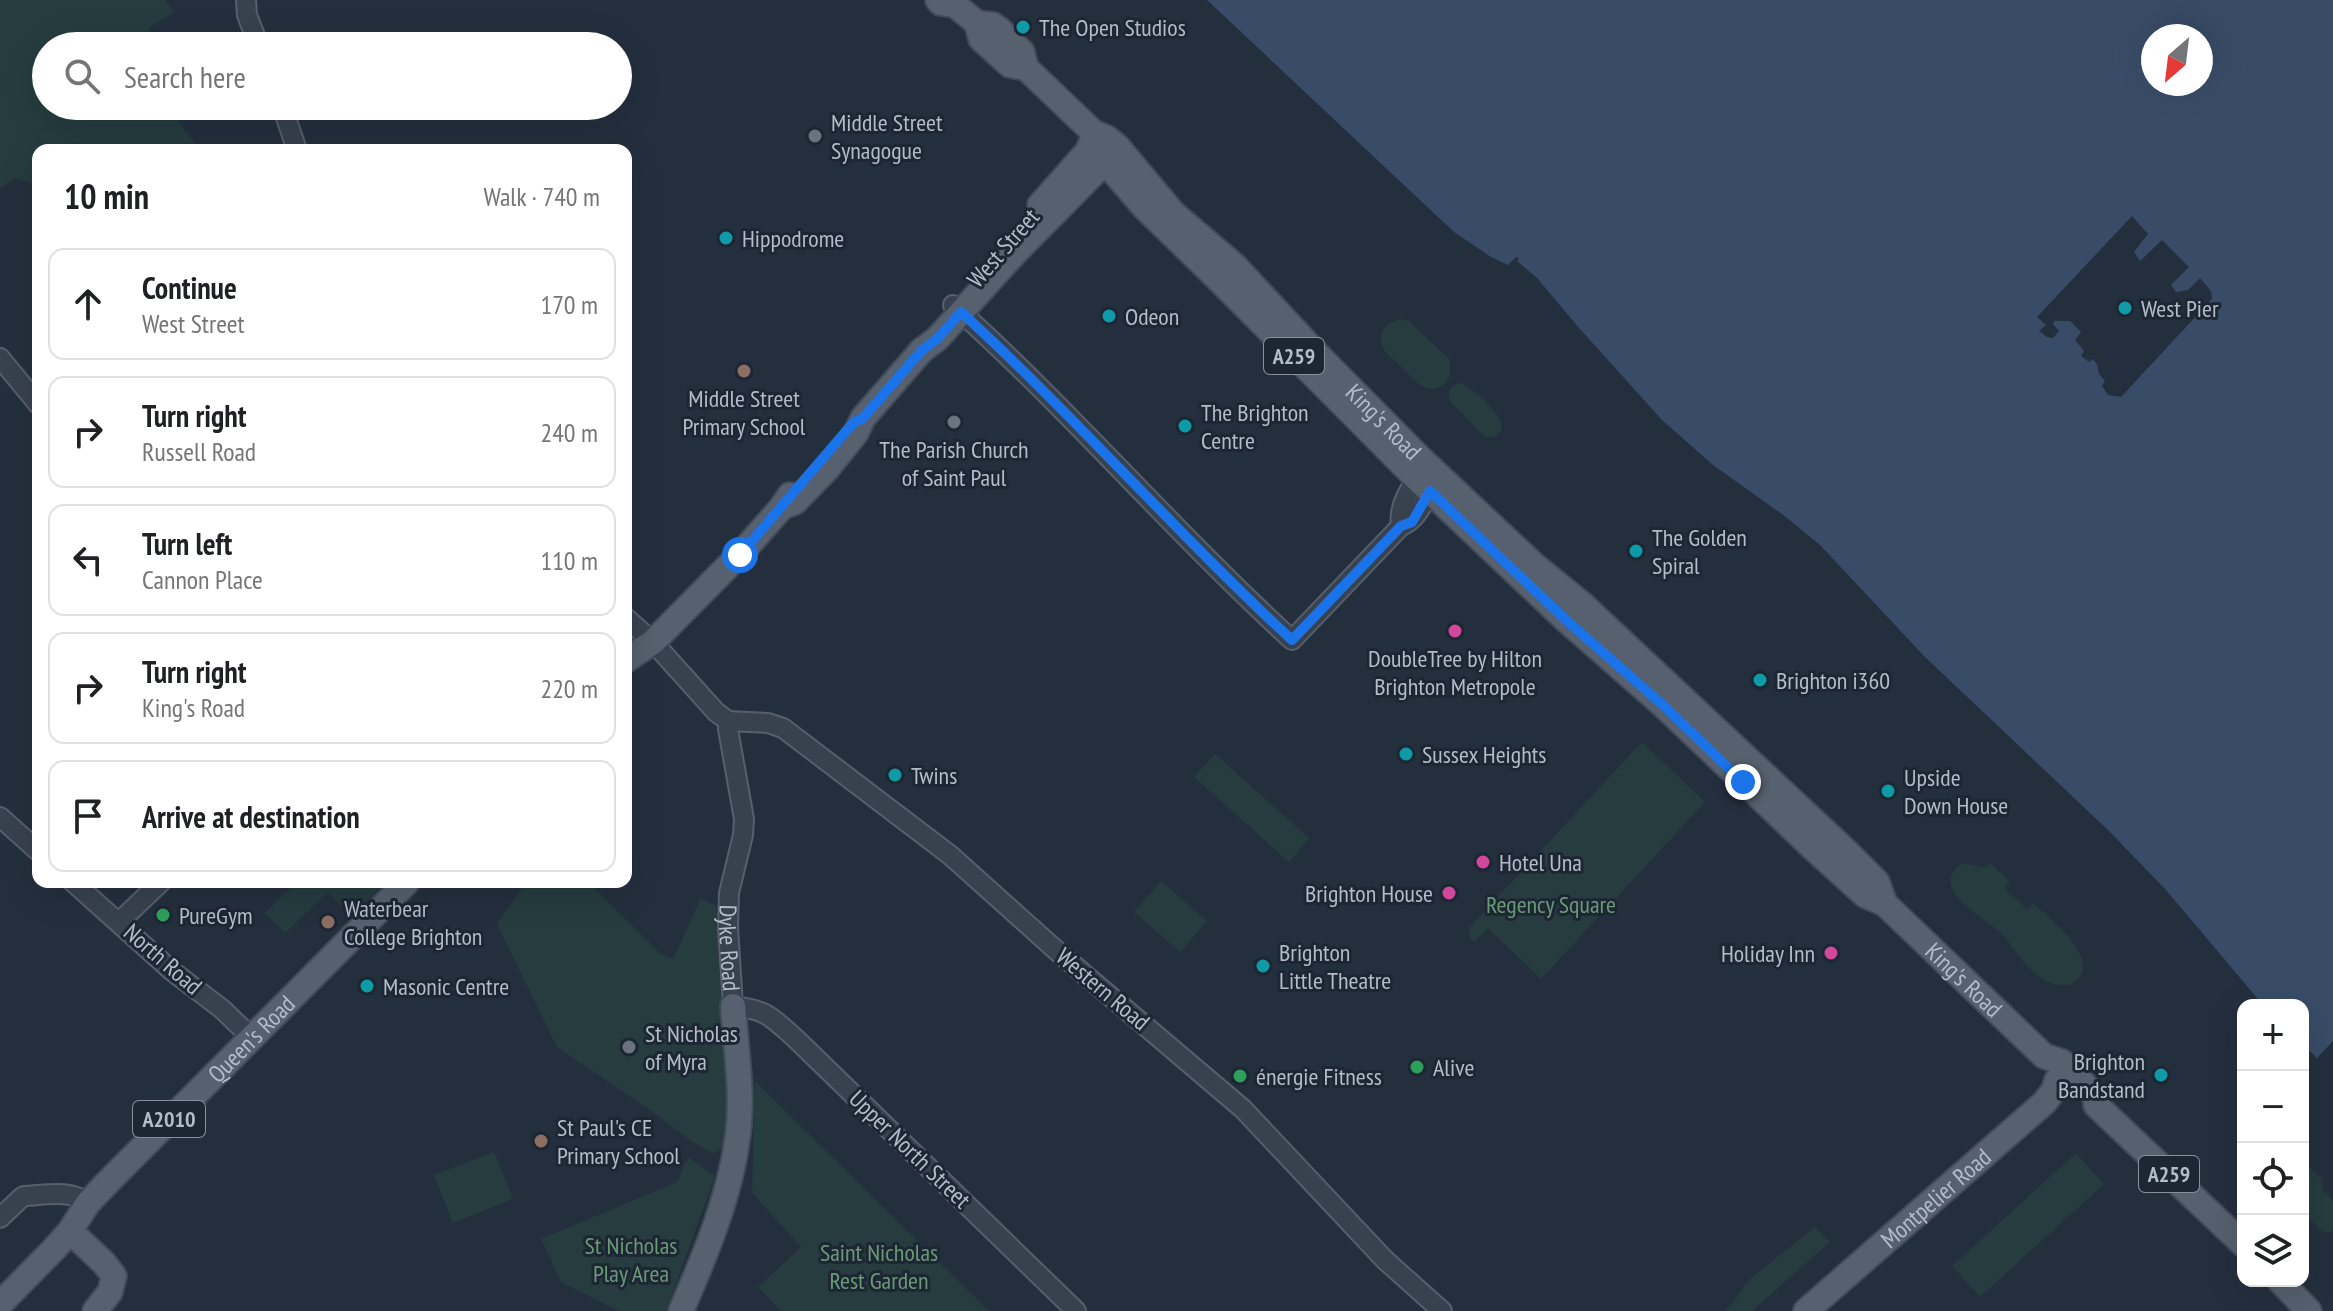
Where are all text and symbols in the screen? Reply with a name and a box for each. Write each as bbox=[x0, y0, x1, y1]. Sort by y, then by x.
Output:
place label: The Open Studios bbox=[1039, 12, 1186, 43]
marker: The Open Studios bbox=[1014, 18, 1032, 36]
north arrow bbox=[2141, 24, 2213, 96]
search box bbox=[32, 32, 632, 120]
icon: search bbox=[60, 54, 104, 98]
text: Search here bbox=[124, 57, 246, 96]
place label: Middle Street Synagogue bbox=[831, 107, 943, 166]
marker: Middle Street Synagogue bbox=[806, 127, 824, 145]
text: 10 min bbox=[64, 174, 149, 218]
text: Walk · 740 m bbox=[483, 180, 600, 213]
street label: West Street bbox=[960, 202, 1046, 294]
place label: Hippodrome bbox=[742, 223, 844, 254]
marker: Hippodrome bbox=[717, 229, 735, 247]
text: Continue bbox=[142, 268, 237, 307]
icon: ahead bbox=[66, 282, 110, 326]
text: 170 m bbox=[540, 288, 598, 321]
place label: West Pier bbox=[2141, 293, 2219, 324]
marker: West Pier bbox=[2116, 299, 2134, 317]
place label: Odeon bbox=[1125, 301, 1179, 332]
text: West Street bbox=[142, 307, 245, 340]
marker: Odeon bbox=[1100, 307, 1118, 325]
road number: A259 bbox=[1264, 338, 1324, 374]
marker: Middle Street Primary School bbox=[735, 362, 753, 380]
street label: King's Road bbox=[1339, 377, 1428, 466]
place label: Middle Street Primary School bbox=[683, 383, 806, 442]
text: Turn right bbox=[142, 396, 246, 435]
place label: The Brighton Centre bbox=[1201, 397, 1309, 456]
icon: right bbox=[66, 410, 110, 454]
marker: The Parish Church of Saint Paul bbox=[945, 413, 963, 431]
text: 240 m bbox=[540, 416, 598, 449]
marker: The Brighton Centre bbox=[1176, 417, 1194, 435]
place label: The Parish Church of Saint Paul bbox=[879, 434, 1029, 493]
text: Russell Road bbox=[142, 435, 256, 468]
place label: The Golden Spiral bbox=[1652, 522, 1747, 581]
text: Turn left bbox=[142, 524, 232, 563]
route start bbox=[722, 537, 758, 573]
icon: left bbox=[66, 538, 110, 582]
marker: The Golden Spiral bbox=[1627, 542, 1645, 560]
text: 110 m bbox=[540, 544, 598, 577]
text: Cannon Place bbox=[142, 563, 263, 596]
marker: DoubleTree by Hilton Brighton Metropole bbox=[1446, 622, 1464, 640]
place label: DoubleTree by Hilton Brighton Metropole bbox=[1368, 643, 1542, 702]
text: Turn right bbox=[142, 652, 246, 691]
place label: Brighton i360 bbox=[1776, 665, 1890, 696]
icon: right bbox=[66, 666, 110, 710]
marker: Brighton i360 bbox=[1751, 671, 1769, 689]
text: 220 m bbox=[540, 672, 598, 705]
text: King's Road bbox=[142, 691, 245, 724]
place label: Sussex Heights bbox=[1422, 739, 1546, 770]
marker: Sussex Heights bbox=[1397, 745, 1415, 763]
place label: Twins bbox=[911, 760, 957, 791]
place label: Upside Down House bbox=[1904, 762, 2008, 821]
route end bbox=[1725, 764, 1761, 800]
marker: Twins bbox=[886, 766, 904, 784]
marker: Upside Down House bbox=[1879, 782, 1897, 800]
icon: arrive bbox=[66, 794, 110, 838]
text: Arrive at destination bbox=[142, 797, 360, 836]
place label: Hotel Una bbox=[1499, 847, 1582, 878]
marker: Hotel Una bbox=[1474, 853, 1492, 871]
place label: Brighton House bbox=[1305, 878, 1433, 909]
marker: Brighton House bbox=[1440, 884, 1458, 902]
park label: Regency Square bbox=[1486, 889, 1616, 920]
place label: Waterbear College Brighton bbox=[344, 893, 482, 952]
place label: PureGym bbox=[179, 900, 253, 931]
street label: Dyke Road bbox=[712, 904, 748, 992]
marker: PureGym bbox=[154, 906, 172, 924]
marker: Waterbear College Brighton bbox=[319, 913, 337, 931]
street label: North Road bbox=[118, 917, 208, 1001]
street label: King's Road bbox=[1919, 935, 2009, 1024]
place label: Brighton Little Theatre bbox=[1279, 937, 1391, 996]
place label: Holiday Inn bbox=[1721, 938, 1815, 969]
street label: Western Road bbox=[1050, 941, 1156, 1037]
marker: Holiday Inn bbox=[1822, 944, 1840, 962]
marker: Brighton Little Theatre bbox=[1254, 957, 1272, 975]
place label: Masonic Centre bbox=[383, 971, 509, 1002]
marker: Masonic Centre bbox=[358, 977, 376, 995]
street label: Queen's Road bbox=[201, 988, 301, 1089]
map controls bbox=[2237, 999, 2309, 1287]
button: + bbox=[2237, 999, 2309, 1071]
place label: St Nicholas of Myra bbox=[645, 1018, 738, 1077]
marker: St Nicholas of Myra bbox=[620, 1038, 638, 1056]
place label: Brighton Bandstand bbox=[2058, 1046, 2145, 1105]
place label: Alive bbox=[1433, 1052, 1474, 1083]
marker: Alive bbox=[1408, 1058, 1426, 1076]
place label: énergie Fitness bbox=[1256, 1061, 1382, 1092]
marker: Brighton Bandstand bbox=[2152, 1066, 2170, 1084]
marker: énergie Fitness bbox=[1231, 1067, 1249, 1085]
button: − bbox=[2237, 1071, 2309, 1143]
street label: Upper North Street bbox=[843, 1083, 978, 1215]
road number: A2010 bbox=[133, 1101, 205, 1137]
place label: St Paul's CE Primary School bbox=[557, 1112, 680, 1171]
marker: St Paul's CE Primary School bbox=[532, 1132, 550, 1150]
street label: Montpelier Road bbox=[1874, 1141, 1997, 1254]
button: locate bbox=[2237, 1143, 2309, 1215]
road number: A259 bbox=[2139, 1156, 2199, 1192]
button: layers bbox=[2237, 1215, 2309, 1287]
park label: St Nicholas Play Area bbox=[585, 1230, 677, 1289]
park label: Saint Nicholas Rest Garden bbox=[820, 1237, 938, 1296]

